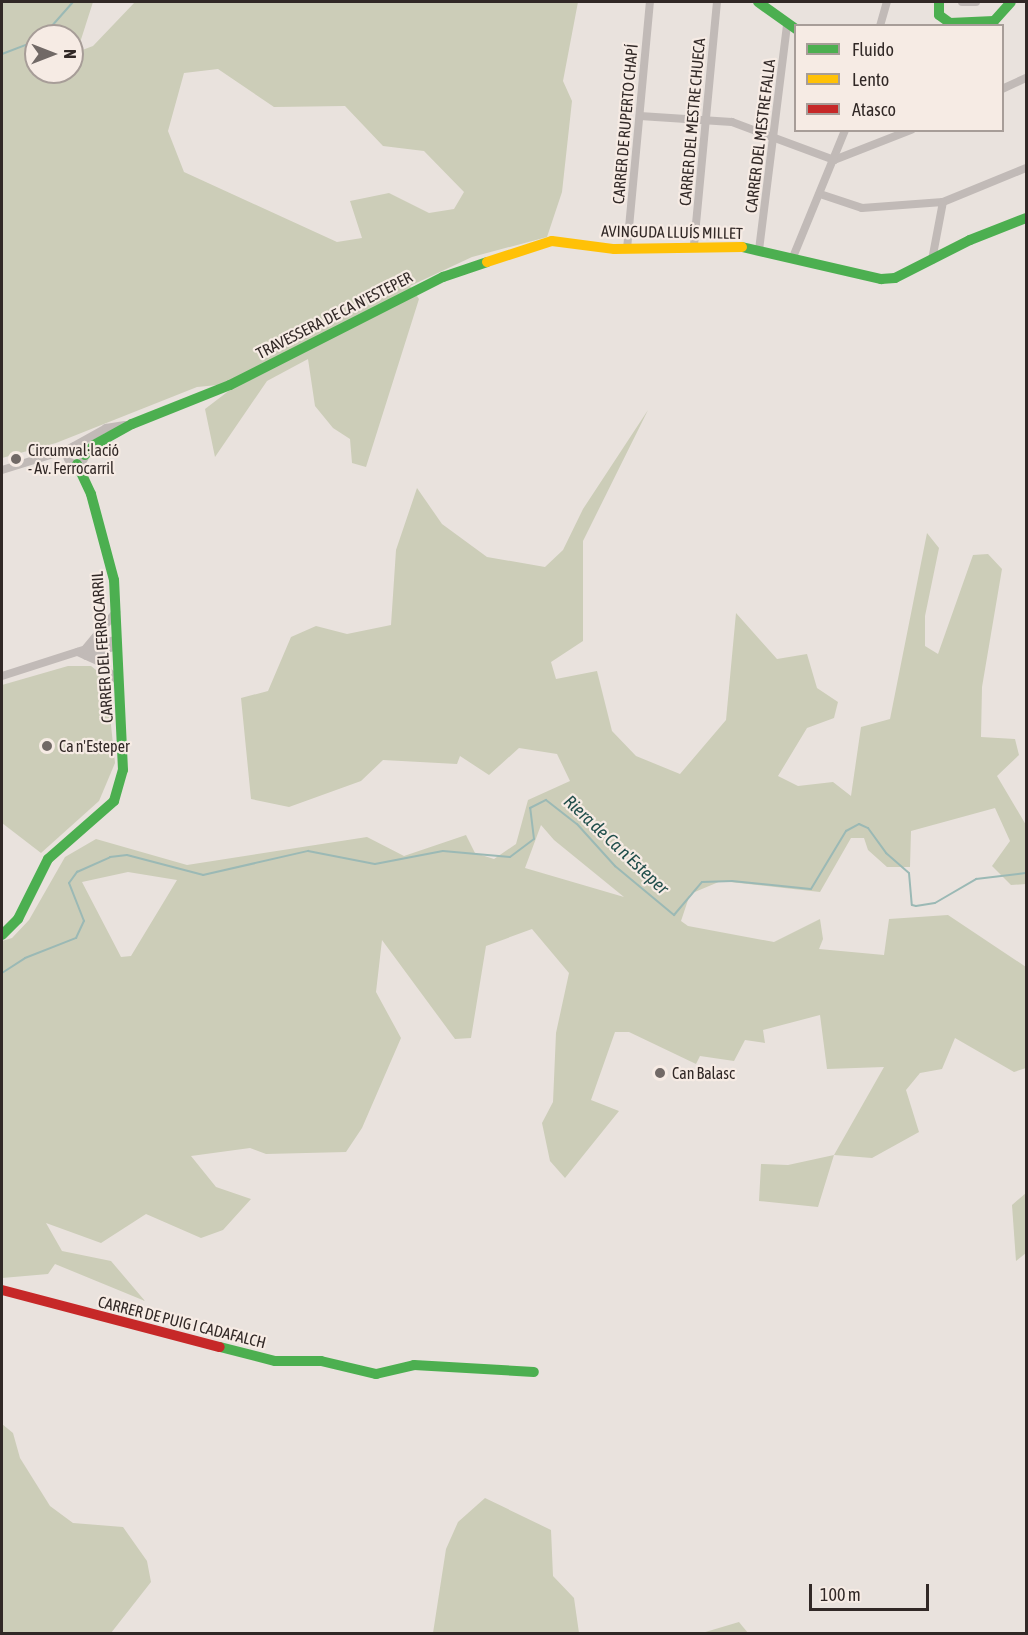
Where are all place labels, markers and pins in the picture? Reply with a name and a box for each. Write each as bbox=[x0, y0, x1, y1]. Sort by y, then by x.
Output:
place label: Circumval·lació - Av. Ferrocarril bbox=[28, 440, 119, 478]
marker: Circumval·lació - Av. Ferrocarril bbox=[9, 452, 23, 466]
place label: Ca n'Esteper bbox=[59, 736, 130, 756]
marker: Ca n'Esteper bbox=[40, 739, 54, 753]
place label: Can Balasc bbox=[672, 1063, 735, 1083]
marker: Can Balasc bbox=[653, 1066, 667, 1080]

